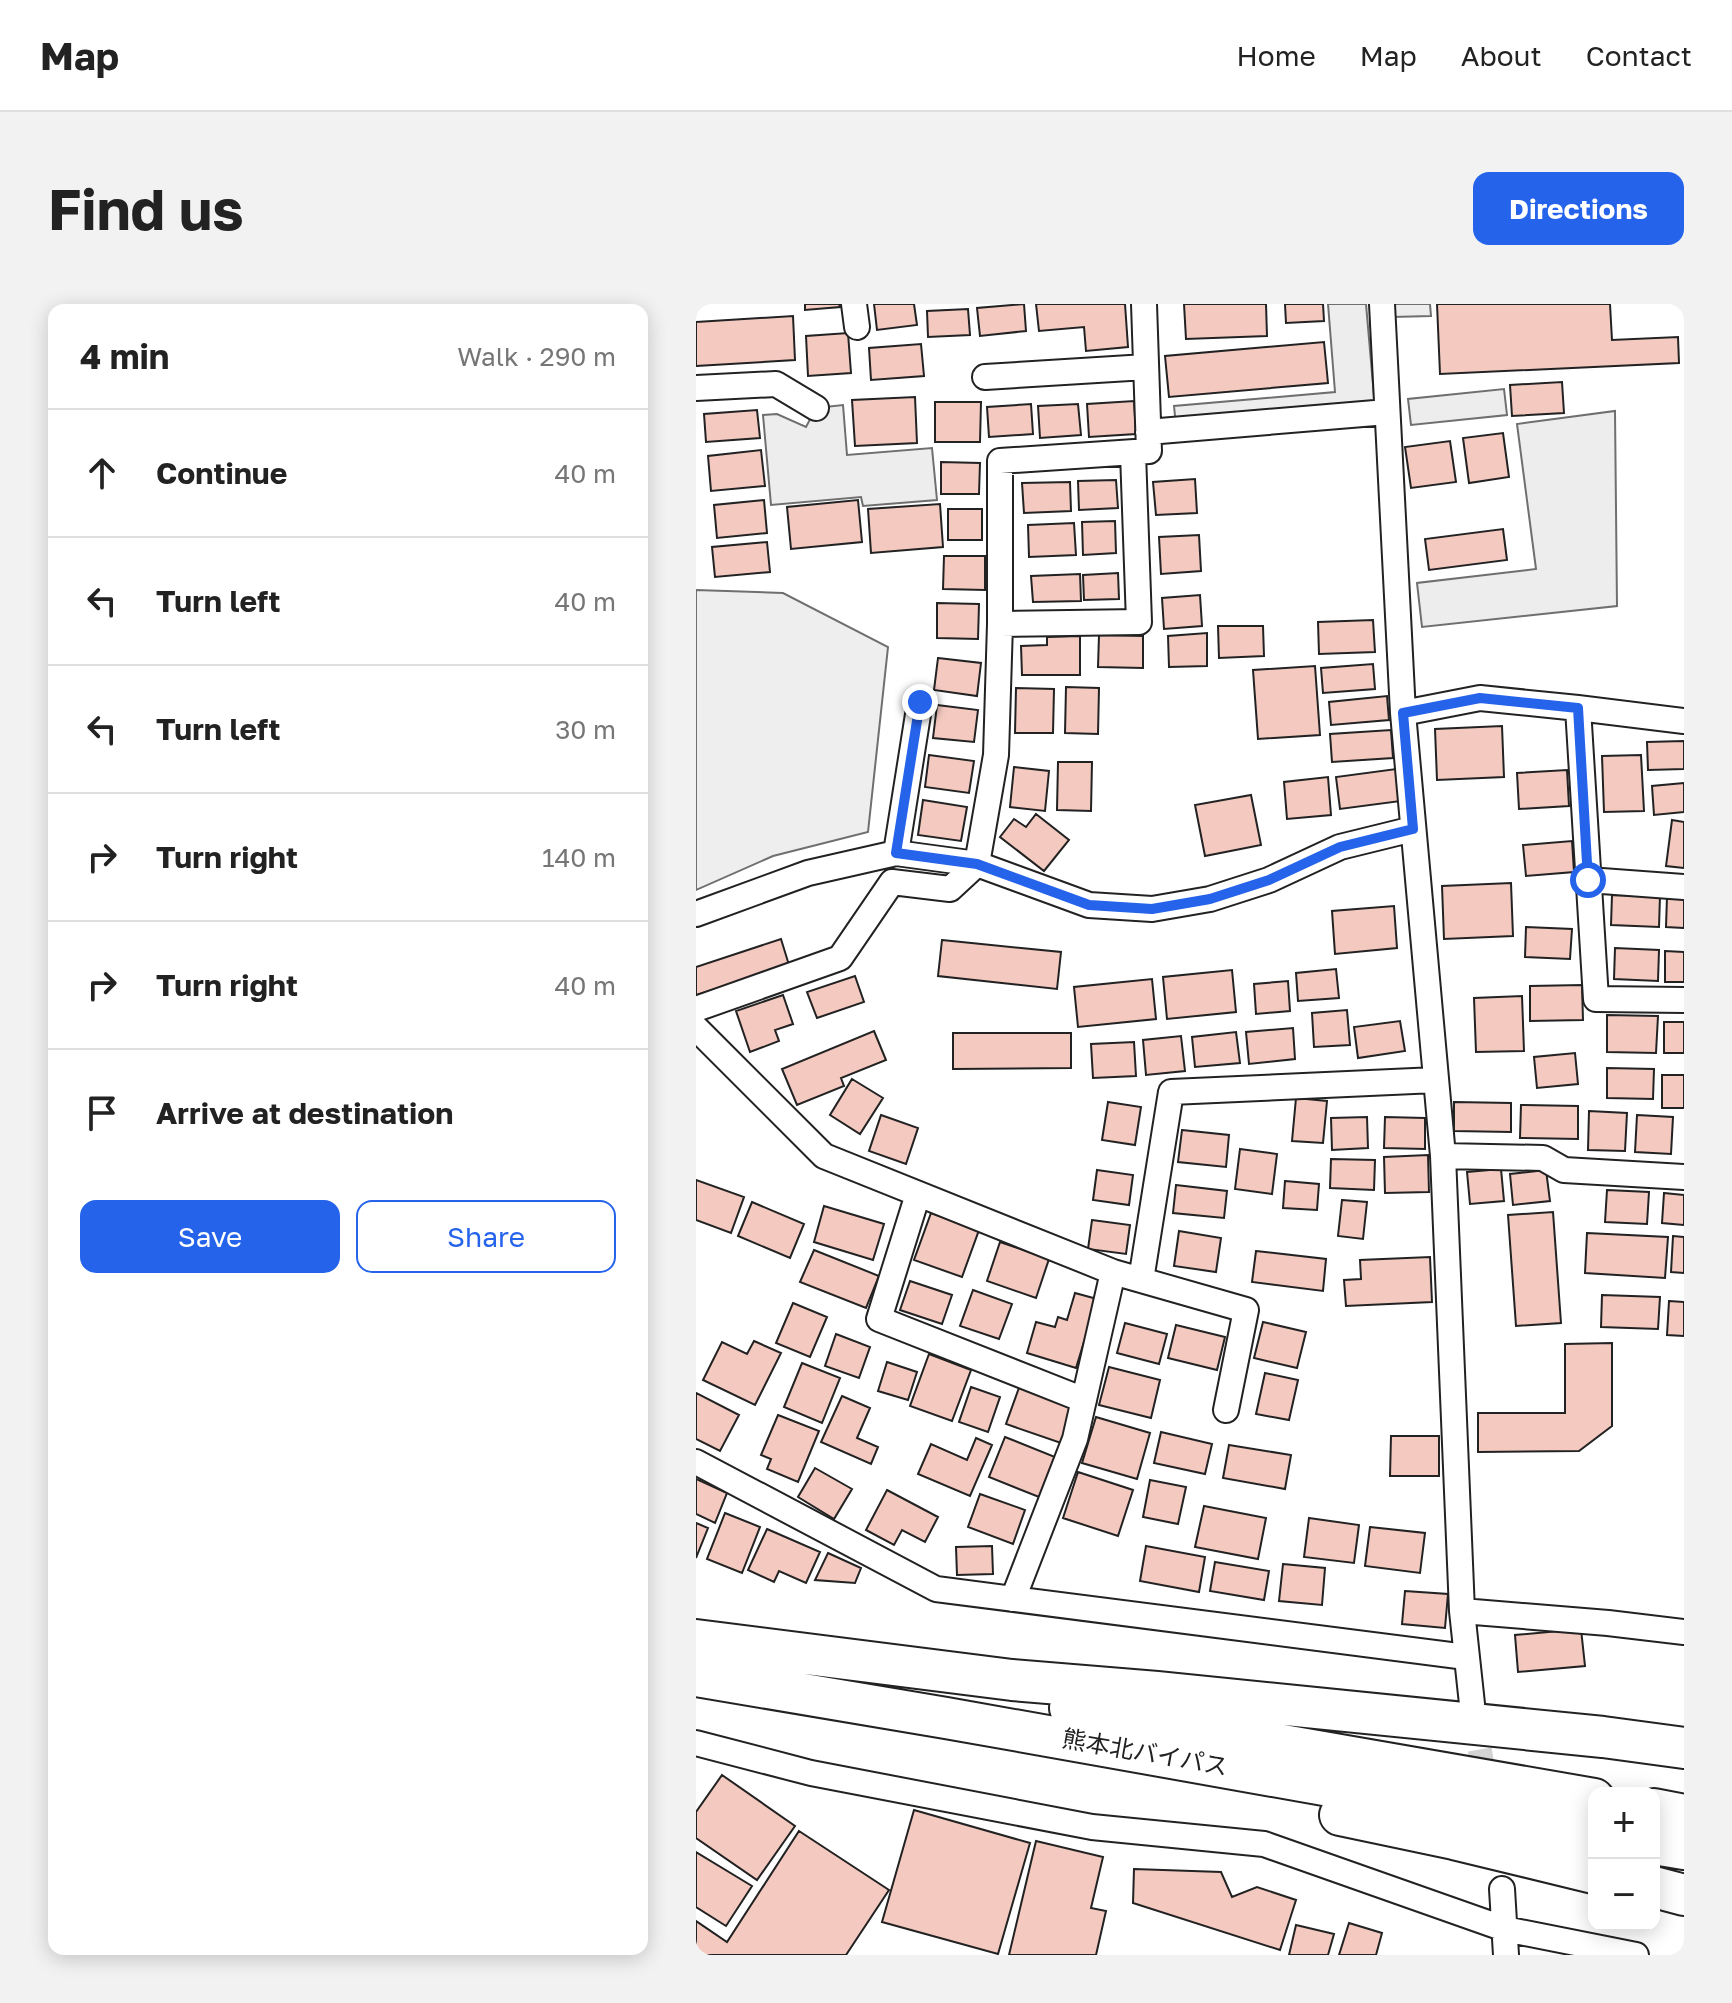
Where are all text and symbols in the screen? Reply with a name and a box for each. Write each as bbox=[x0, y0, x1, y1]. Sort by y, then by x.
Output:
text: Map bbox=[40, 33, 119, 78]
text: Home bbox=[1237, 39, 1316, 72]
text: Map bbox=[1360, 39, 1417, 72]
text: About bbox=[1461, 39, 1542, 72]
text: Contact bbox=[1586, 39, 1692, 72]
button: Directions bbox=[1473, 172, 1684, 245]
text: Find us bbox=[48, 175, 244, 242]
text: 4 min bbox=[80, 336, 169, 376]
text: Walk · 290 m bbox=[457, 341, 616, 372]
icon: ahead bbox=[80, 451, 124, 495]
text: Continue bbox=[156, 455, 287, 491]
text: 40 m bbox=[555, 458, 616, 489]
icon: left bbox=[80, 579, 124, 623]
text: Turn left bbox=[156, 583, 281, 619]
text: 40 m bbox=[555, 586, 616, 617]
route end bbox=[902, 684, 938, 720]
icon: left bbox=[80, 707, 124, 751]
text: Turn left bbox=[156, 711, 281, 747]
text: 30 m bbox=[555, 714, 616, 745]
icon: right bbox=[80, 835, 124, 879]
text: Turn right bbox=[156, 839, 298, 875]
text: 140 m bbox=[542, 842, 616, 873]
route start bbox=[1570, 862, 1606, 898]
icon: right bbox=[80, 963, 124, 1007]
text: Turn right bbox=[156, 967, 298, 1003]
text: 40 m bbox=[555, 970, 616, 1001]
icon: arrive bbox=[80, 1091, 124, 1135]
text: Arrive at destination bbox=[156, 1095, 453, 1131]
button: Save bbox=[80, 1200, 340, 1273]
button: Share bbox=[356, 1200, 616, 1273]
street label: 熊本北バイパス bbox=[1060, 1723, 1230, 1780]
map controls bbox=[1588, 1787, 1660, 1931]
button: + bbox=[1588, 1787, 1660, 1859]
button: − bbox=[1588, 1859, 1660, 1931]

